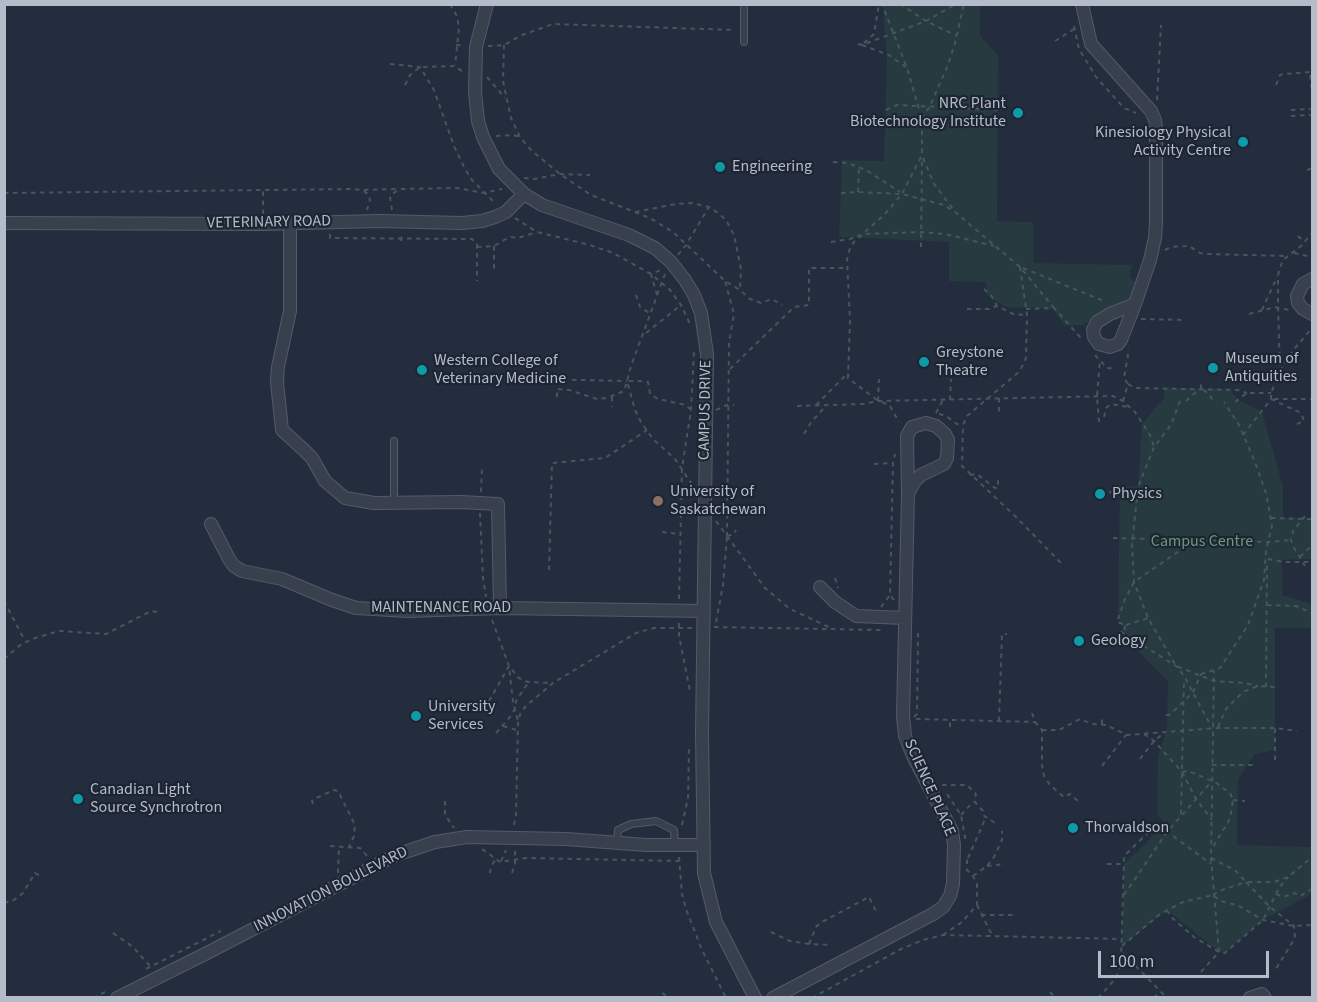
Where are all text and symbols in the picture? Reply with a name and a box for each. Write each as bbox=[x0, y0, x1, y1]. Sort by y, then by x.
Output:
place label: NRC Plant Biotechnology Institute bbox=[850, 94, 1006, 132]
marker: NRC Plant Biotechnology Institute bbox=[1011, 106, 1025, 120]
place label: Kinesiology Physical Activity Centre bbox=[1095, 123, 1231, 161]
marker: Kinesiology Physical Activity Centre bbox=[1236, 135, 1250, 149]
place label: Engineering bbox=[732, 157, 812, 177]
marker: Engineering bbox=[713, 160, 727, 174]
street label: VETERINARY ROAD bbox=[207, 212, 331, 234]
place label: Greystone Theatre bbox=[936, 343, 1004, 381]
place label: Museum of Antiquities bbox=[1225, 349, 1298, 387]
place label: Western College of Veterinary Medicine bbox=[434, 351, 566, 389]
marker: Greystone Theatre bbox=[917, 355, 931, 369]
street label: CAMPUS DRIVE bbox=[696, 360, 716, 460]
marker: Museum of Antiquities bbox=[1206, 361, 1220, 375]
marker: Western College of Veterinary Medicine bbox=[415, 363, 429, 377]
place label: University of Saskatchewan bbox=[670, 482, 766, 520]
place label: Physics bbox=[1112, 484, 1162, 504]
marker: Physics bbox=[1093, 487, 1107, 501]
marker: University of Saskatchewan bbox=[651, 494, 665, 508]
park label: Campus Centre bbox=[1151, 532, 1253, 552]
street label: MAINTENANCE ROAD bbox=[371, 598, 511, 618]
place label: Geology bbox=[1091, 631, 1146, 651]
marker: Geology bbox=[1072, 634, 1086, 648]
place label: University Services bbox=[428, 697, 495, 735]
marker: University Services bbox=[409, 709, 423, 723]
street label: SCIENCE PLACE bbox=[899, 736, 959, 840]
place label: Canadian Light Source Synchrotron bbox=[90, 780, 222, 818]
marker: Canadian Light Source Synchrotron bbox=[71, 792, 85, 806]
place label: Thorvaldson bbox=[1085, 818, 1169, 838]
marker: Thorvaldson bbox=[1066, 821, 1080, 835]
street label: INNOVATION BOULEVARD bbox=[251, 843, 411, 937]
scale bar bbox=[1101, 939, 1272, 977]
text: 100 m bbox=[1109, 949, 1154, 974]

